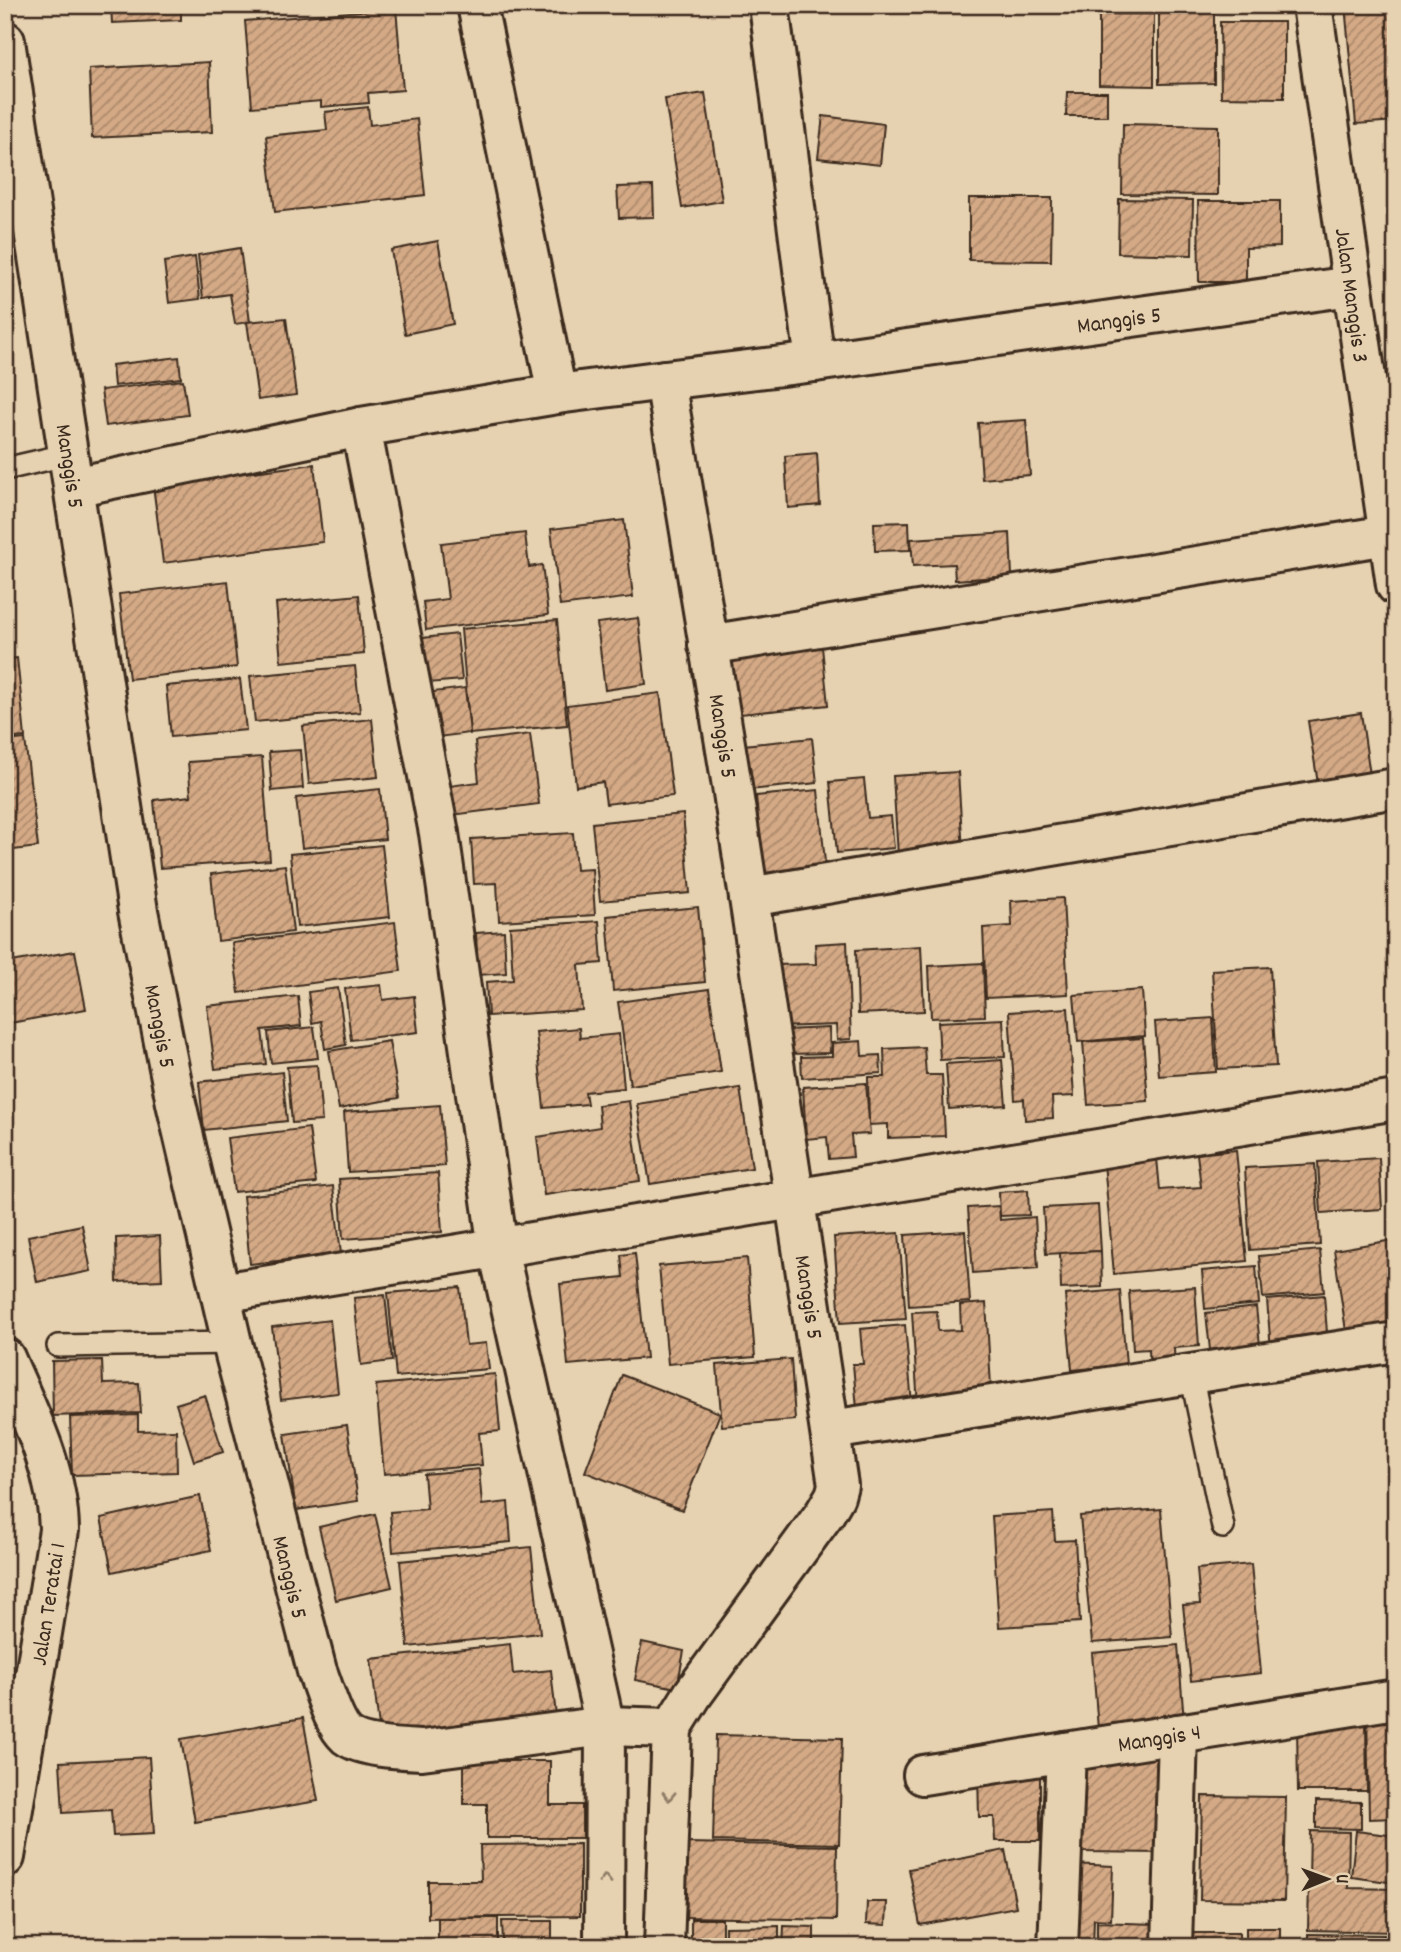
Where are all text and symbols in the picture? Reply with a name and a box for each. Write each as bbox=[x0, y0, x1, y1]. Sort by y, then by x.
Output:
street label: Jalan Manggis 3 bbox=[1324, 226, 1375, 365]
street label: Manggis 5 bbox=[1075, 300, 1164, 345]
street label: Manggis 5 bbox=[45, 422, 90, 511]
street label: Manggis 5 bbox=[698, 692, 743, 781]
street label: Manggis 5 bbox=[133, 982, 182, 1071]
street label: Manggis 5 bbox=[784, 1253, 829, 1342]
street label: Manggis 5 bbox=[261, 1533, 314, 1623]
street label: Jalan Teratai 1 bbox=[24, 1541, 76, 1668]
street label: Manggis 4 bbox=[1116, 1718, 1203, 1763]
one-way arrow bbox=[662, 1791, 677, 1802]
north arrow bbox=[1292, 1843, 1362, 1913]
one-way arrow bbox=[597, 1873, 612, 1884]
text: U bbox=[1327, 1874, 1354, 1884]

